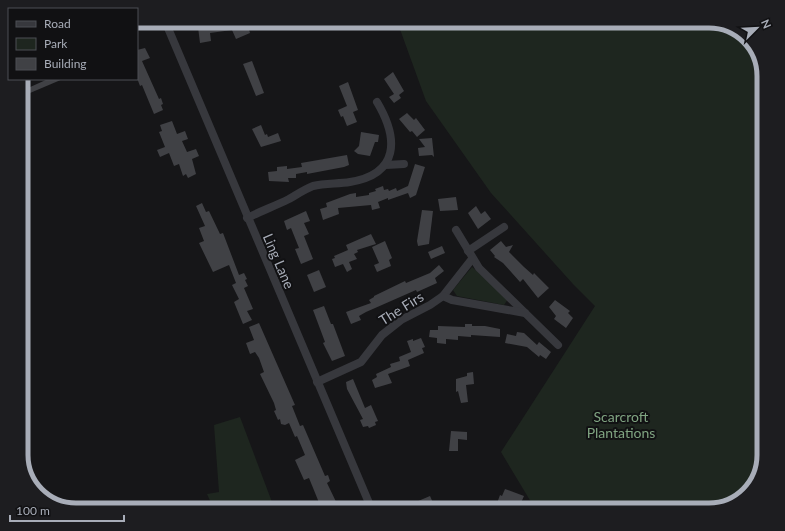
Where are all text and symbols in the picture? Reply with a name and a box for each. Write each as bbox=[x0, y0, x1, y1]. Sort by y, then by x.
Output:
legend bbox=[8, 8, 138, 80]
north arrow bbox=[737, 8, 777, 48]
text: Road bbox=[44, 16, 71, 31]
text: N bbox=[759, 17, 774, 30]
text: Park bbox=[44, 36, 68, 51]
text: Building bbox=[44, 56, 87, 71]
street label: Ling Lane bbox=[260, 231, 298, 291]
street label: The Firs bbox=[376, 288, 426, 328]
park label: Scarcroft Plantations bbox=[587, 408, 655, 441]
scale bar bbox=[10, 497, 124, 523]
text: 100 m bbox=[16, 503, 50, 518]

